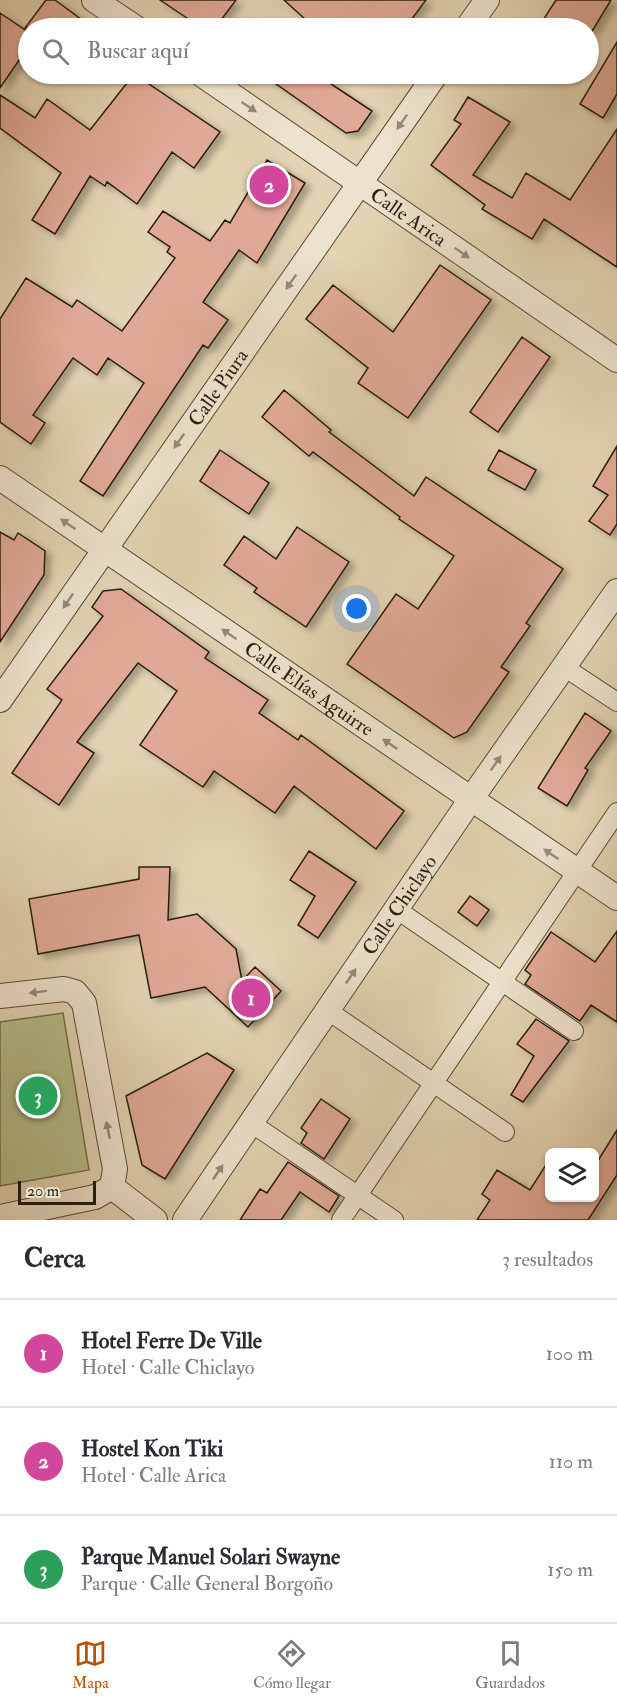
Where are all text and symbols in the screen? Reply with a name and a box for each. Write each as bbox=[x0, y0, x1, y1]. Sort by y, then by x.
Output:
search box bbox=[18, 18, 599, 84]
icon: search bbox=[39, 35, 72, 68]
text: Buscar aquí bbox=[87, 37, 189, 65]
one-way arrow bbox=[241, 101, 257, 113]
one-way arrow bbox=[396, 113, 408, 129]
pin: 2 bbox=[250, 162, 288, 207]
street label: Calle Arica bbox=[366, 182, 452, 252]
one-way arrow bbox=[454, 247, 470, 258]
one-way arrow bbox=[285, 273, 297, 289]
street label: Calle Piura bbox=[182, 343, 254, 431]
one-way arrow bbox=[173, 433, 185, 449]
one-way arrow bbox=[60, 519, 76, 530]
one-way arrow bbox=[62, 593, 74, 609]
your location bbox=[342, 594, 371, 623]
one-way arrow bbox=[221, 629, 237, 640]
street label: Calle Elías Aguirre bbox=[240, 636, 379, 741]
one-way arrow bbox=[382, 739, 398, 750]
one-way arrow bbox=[490, 755, 502, 770]
one-way arrow bbox=[543, 849, 559, 860]
street label: Calle Chiclayo bbox=[356, 850, 442, 960]
one-way arrow bbox=[345, 968, 357, 984]
pin: 1 bbox=[232, 976, 270, 1020]
one-way arrow bbox=[28, 987, 47, 997]
pin: 3 bbox=[18, 1074, 57, 1118]
one-way arrow bbox=[103, 1120, 112, 1139]
map controls bbox=[545, 1148, 599, 1202]
button: layers bbox=[545, 1148, 599, 1202]
one-way arrow bbox=[212, 1164, 224, 1180]
scale bar bbox=[18, 1178, 96, 1206]
text: 20 m bbox=[27, 1181, 59, 1201]
text: Cerca bbox=[24, 1243, 85, 1275]
text: 3 resultados bbox=[502, 1247, 593, 1272]
text: Hotel Ferre De Ville bbox=[81, 1327, 262, 1355]
text: 1 bbox=[40, 1341, 47, 1366]
text: 100 m bbox=[546, 1341, 593, 1366]
text: Hotel · Calle Chiclayo bbox=[81, 1355, 254, 1380]
text: Hostel Kon Tiki bbox=[81, 1435, 223, 1463]
text: 2 bbox=[38, 1449, 49, 1474]
text: 110 m bbox=[549, 1449, 593, 1474]
text: Hotel · Calle Arica bbox=[81, 1463, 226, 1488]
text: Parque Manuel Solari Swayne bbox=[81, 1543, 340, 1571]
text: 3 bbox=[40, 1557, 47, 1582]
text: 150 m bbox=[547, 1557, 593, 1582]
text: Parque · Calle General Borgoño bbox=[81, 1571, 333, 1596]
tab: Mapa bbox=[72, 1637, 109, 1693]
tab: Cómo llegar bbox=[253, 1637, 331, 1693]
tab: Guardados bbox=[475, 1637, 545, 1693]

